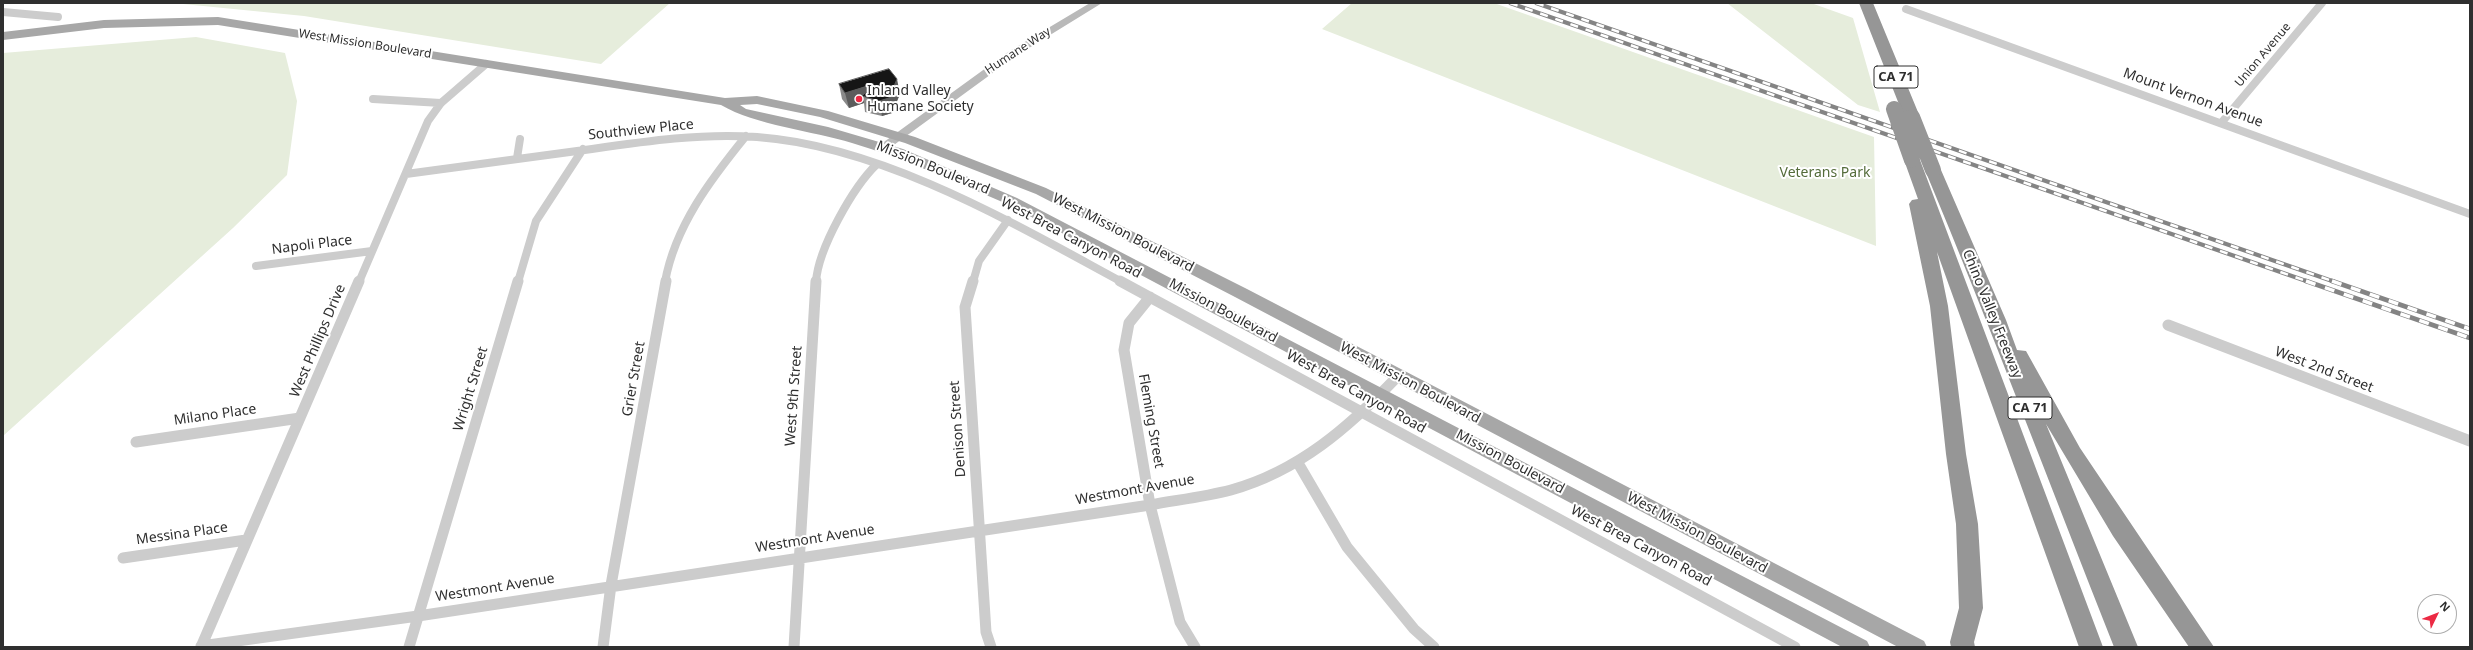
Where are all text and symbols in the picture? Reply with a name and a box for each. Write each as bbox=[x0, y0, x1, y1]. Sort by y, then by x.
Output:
street label: Union Avenue bbox=[2232, 20, 2294, 90]
street label: Humane Way bbox=[982, 24, 1054, 78]
street label: West Mission Boulevard bbox=[298, 26, 432, 62]
street label: Mount Vernon Avenue bbox=[2121, 65, 2265, 131]
road number: CA 71 bbox=[1874, 66, 1918, 88]
place label: Inland Valley Humane Society bbox=[867, 83, 974, 116]
marker: Inland Valley Humane Society bbox=[854, 94, 864, 104]
street label: Southview Place bbox=[587, 116, 695, 144]
street label: Mission Boulevard bbox=[874, 138, 992, 198]
park label: Veterans Park bbox=[1780, 165, 1870, 181]
street label: West Mission Boulevard bbox=[1049, 190, 1197, 276]
street label: West Brea Canyon Road bbox=[998, 194, 1144, 282]
street label: Napoli Place bbox=[271, 232, 353, 258]
street label: Chino Valley Freeway bbox=[1958, 247, 2026, 381]
street label: Mission Boulevard bbox=[1166, 275, 1280, 347]
street label: West Phillips Drive bbox=[287, 282, 349, 400]
street label: West Mission Boulevard bbox=[1337, 339, 1483, 427]
street label: Grier Street bbox=[619, 340, 649, 418]
street label: West 2nd Street bbox=[2272, 344, 2376, 396]
street label: Wright Street bbox=[450, 345, 492, 433]
street label: West 9th Street bbox=[782, 345, 806, 447]
street label: West Brea Canyon Road bbox=[1283, 347, 1429, 437]
street label: Fleming Street bbox=[1134, 373, 1168, 469]
street label: Denison Street bbox=[946, 380, 970, 478]
road number: CA 71 bbox=[2008, 397, 2052, 419]
street label: Milano Place bbox=[173, 401, 257, 429]
street label: Mission Boulevard bbox=[1453, 426, 1567, 498]
street label: Westmont Avenue bbox=[1074, 471, 1196, 509]
street label: West Mission Boulevard bbox=[1624, 489, 1770, 577]
street label: West Brea Canyon Road bbox=[1568, 502, 1714, 590]
street label: Messina Place bbox=[135, 519, 229, 549]
street label: Westmont Avenue bbox=[754, 521, 876, 557]
street label: Westmont Avenue bbox=[434, 570, 556, 606]
north arrow bbox=[2417, 594, 2457, 634]
text: N bbox=[2437, 598, 2454, 615]

